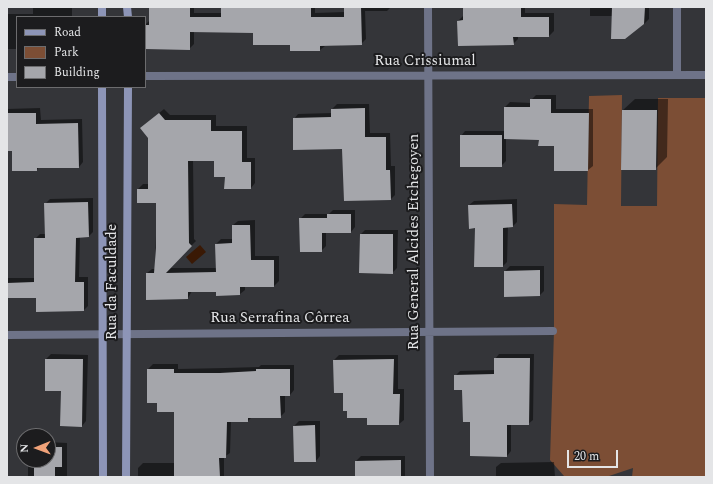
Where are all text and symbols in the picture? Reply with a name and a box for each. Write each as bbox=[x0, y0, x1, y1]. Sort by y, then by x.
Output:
legend bbox=[16, 16, 146, 88]
text: Road bbox=[54, 23, 81, 42]
text: Park bbox=[54, 43, 79, 62]
street label: Rua Crissiumal bbox=[374, 53, 476, 71]
text: Building bbox=[54, 63, 100, 82]
street label: Rua General Alcides Etchegoyen bbox=[406, 134, 424, 350]
street label: Rua da Faculdade bbox=[104, 224, 122, 340]
street label: Rua Serrafina Côrrea bbox=[210, 310, 350, 328]
north arrow bbox=[16, 428, 56, 468]
scale bar bbox=[569, 442, 620, 468]
text: N bbox=[16, 444, 33, 453]
text: 20 m bbox=[574, 447, 599, 466]

